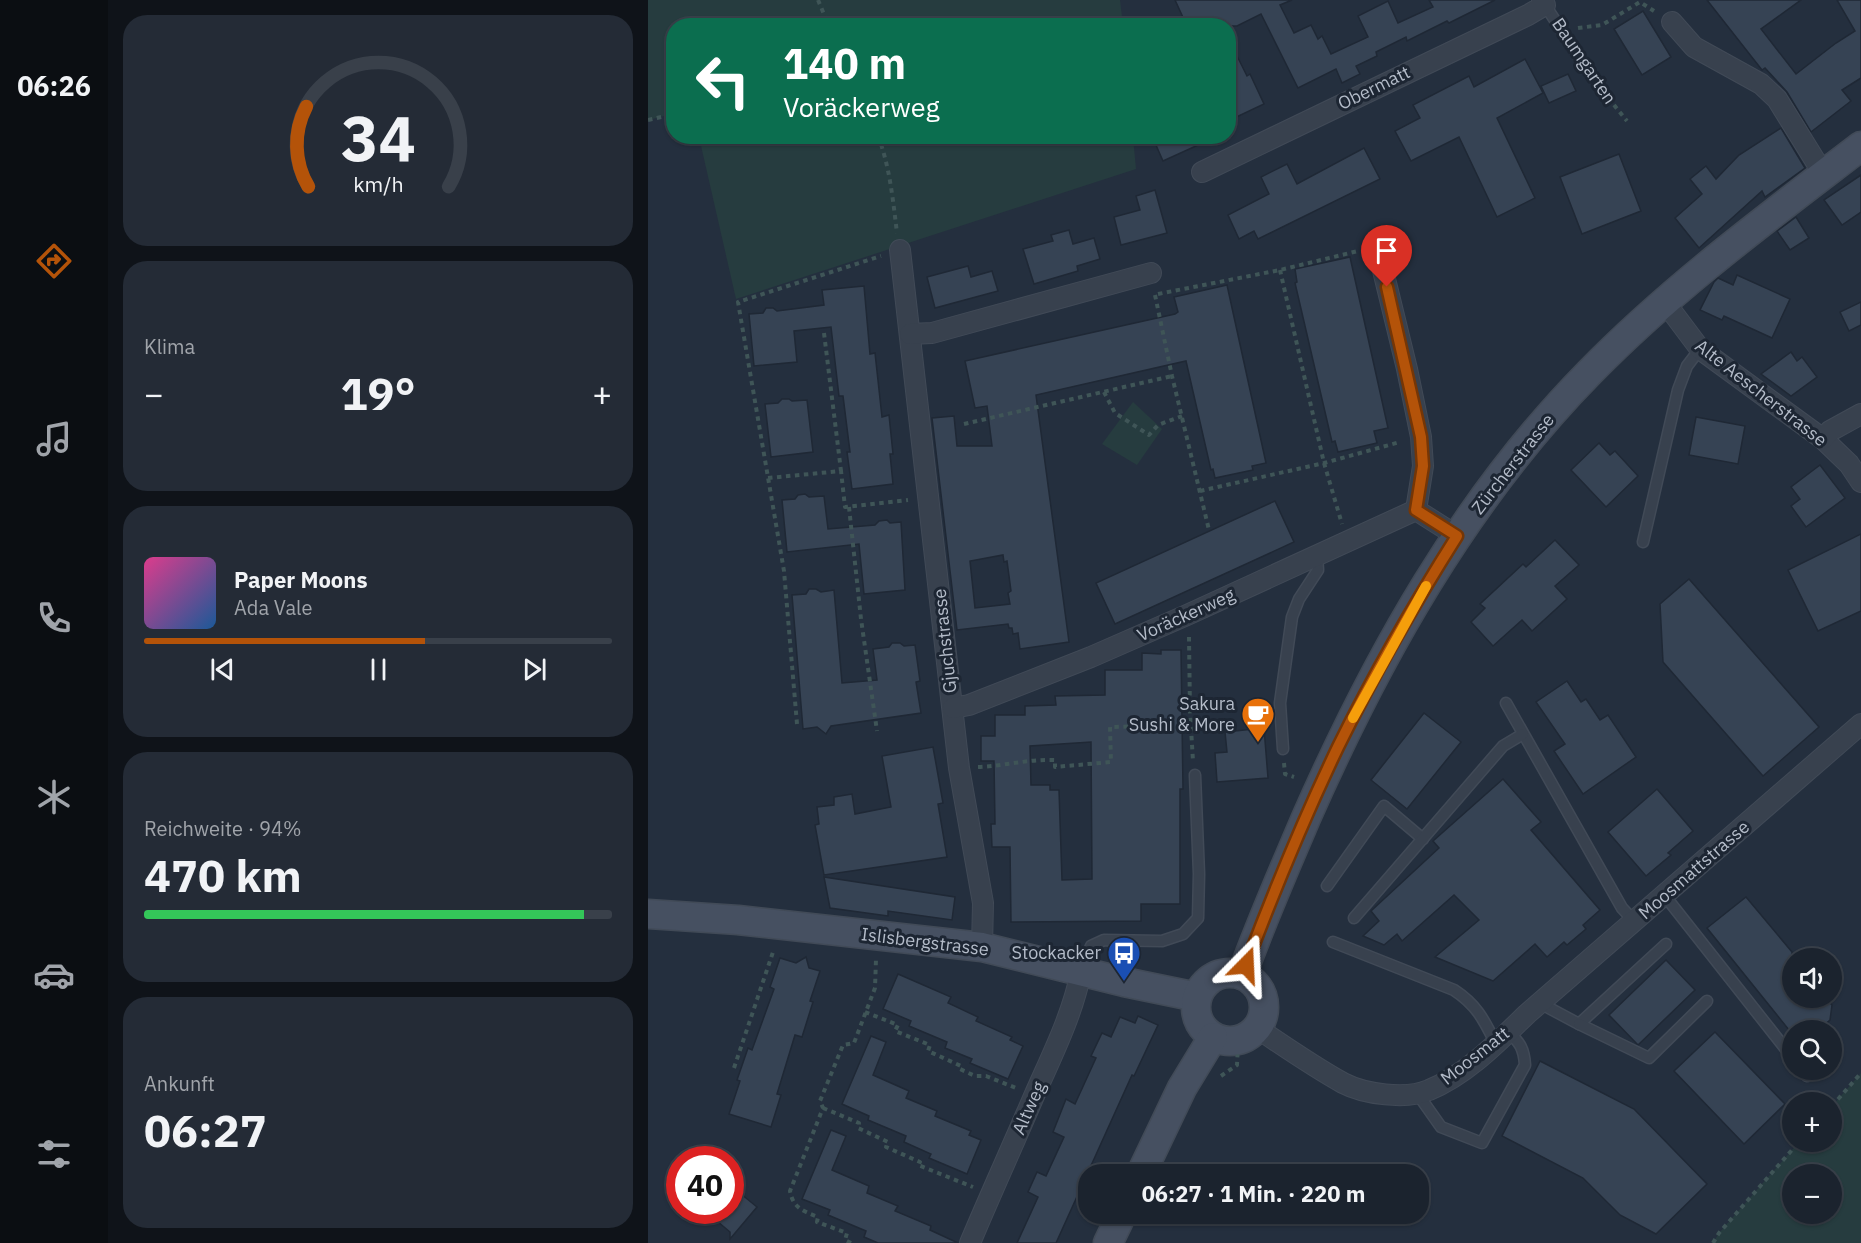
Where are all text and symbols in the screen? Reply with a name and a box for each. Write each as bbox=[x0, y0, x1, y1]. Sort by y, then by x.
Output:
street label: Baumgarten bbox=[1547, 13, 1622, 108]
text: 140 m bbox=[783, 36, 906, 91]
icon: left bbox=[684, 42, 762, 120]
street label: Obermatt bbox=[1334, 60, 1414, 115]
text: 06:26 bbox=[17, 68, 91, 103]
text: Voräckerweg bbox=[783, 89, 940, 124]
text: 34 bbox=[341, 97, 415, 178]
text: km/h bbox=[353, 171, 403, 199]
pin bbox=[1361, 225, 1412, 287]
icon: arrive bbox=[1370, 234, 1403, 267]
icon: directions bbox=[33, 240, 75, 282]
text: Klima bbox=[144, 333, 195, 360]
street label: Alte Aescherstrasse bbox=[1691, 334, 1832, 451]
text: 19° bbox=[340, 364, 416, 422]
text: − bbox=[144, 372, 164, 415]
text: + bbox=[592, 372, 612, 415]
street label: Zürcherstrasse bbox=[1466, 409, 1559, 519]
icon: music bbox=[33, 418, 75, 460]
text: Paper Moons bbox=[234, 565, 367, 594]
street label: Voräckerweg bbox=[1133, 583, 1239, 646]
street label: Gjuchstrasse bbox=[928, 588, 961, 694]
text: Ada Vale bbox=[234, 594, 313, 621]
icon: phone bbox=[33, 597, 75, 639]
icon: previous bbox=[206, 653, 239, 686]
icon: pause bbox=[362, 653, 395, 686]
icon: next bbox=[518, 653, 551, 686]
place label: Sakura Sushi & More bbox=[1129, 692, 1235, 736]
cafe icon: Sakura Sushi & More bbox=[1240, 696, 1276, 743]
icon: climate bbox=[33, 776, 75, 818]
text: Reichweite · 94% bbox=[144, 815, 301, 842]
street label: Moosmattstrasse bbox=[1633, 815, 1754, 924]
text: 470 km bbox=[144, 846, 302, 904]
street label: Islisbergstrasse bbox=[860, 922, 990, 961]
position arrow bbox=[1214, 933, 1278, 997]
bus stop icon: Stockacker bbox=[1106, 935, 1142, 982]
place label: Stockacker bbox=[1011, 941, 1101, 964]
map controls bbox=[1782, 948, 1842, 1224]
button: sound bbox=[1782, 948, 1842, 1008]
icon: car bbox=[33, 954, 75, 996]
button: search bbox=[1782, 1020, 1842, 1080]
street label: Moosmatt bbox=[1436, 1022, 1514, 1090]
text: Ankunft bbox=[144, 1070, 215, 1097]
street label: Altweg bbox=[1007, 1077, 1051, 1138]
button: + bbox=[1782, 1092, 1842, 1152]
text: 06:27 bbox=[144, 1101, 267, 1159]
icon: filters bbox=[33, 1133, 75, 1175]
speed limit sign: 40 bbox=[666, 1146, 744, 1224]
button: − bbox=[1782, 1164, 1842, 1224]
text: 06:27 · 1 Min. · 220 m bbox=[1142, 1179, 1365, 1208]

